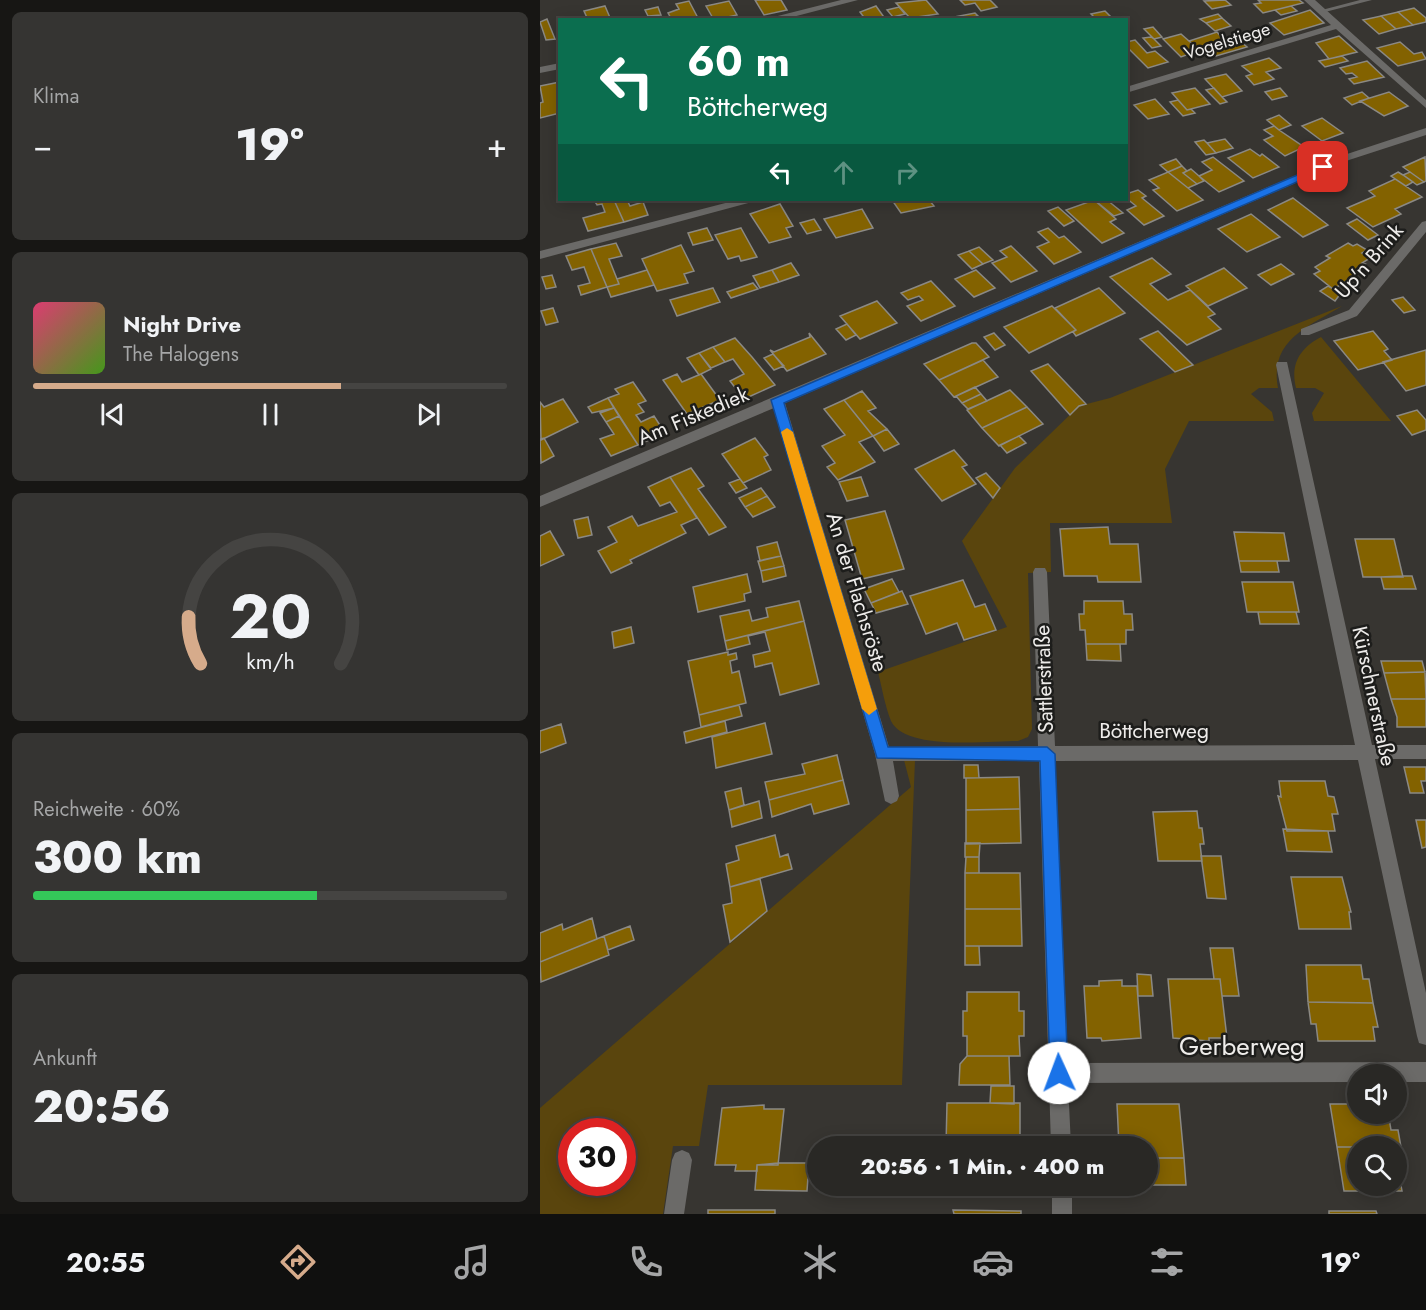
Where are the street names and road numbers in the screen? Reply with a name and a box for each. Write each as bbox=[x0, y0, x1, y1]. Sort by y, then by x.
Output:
street label: Vogelstiege bbox=[1181, 16, 1273, 66]
street label: Up'n Brink bbox=[1328, 216, 1411, 305]
street label: Am Fiskediek bbox=[633, 379, 754, 453]
street label: An der Flachsröste bbox=[819, 509, 896, 676]
street label: Kürschnerstraße bbox=[1345, 623, 1403, 769]
street label: Sattlerstraße bbox=[1027, 624, 1061, 734]
street label: Böttcherweg bbox=[1099, 716, 1209, 746]
street label: Gerberweg bbox=[1179, 1027, 1305, 1065]

